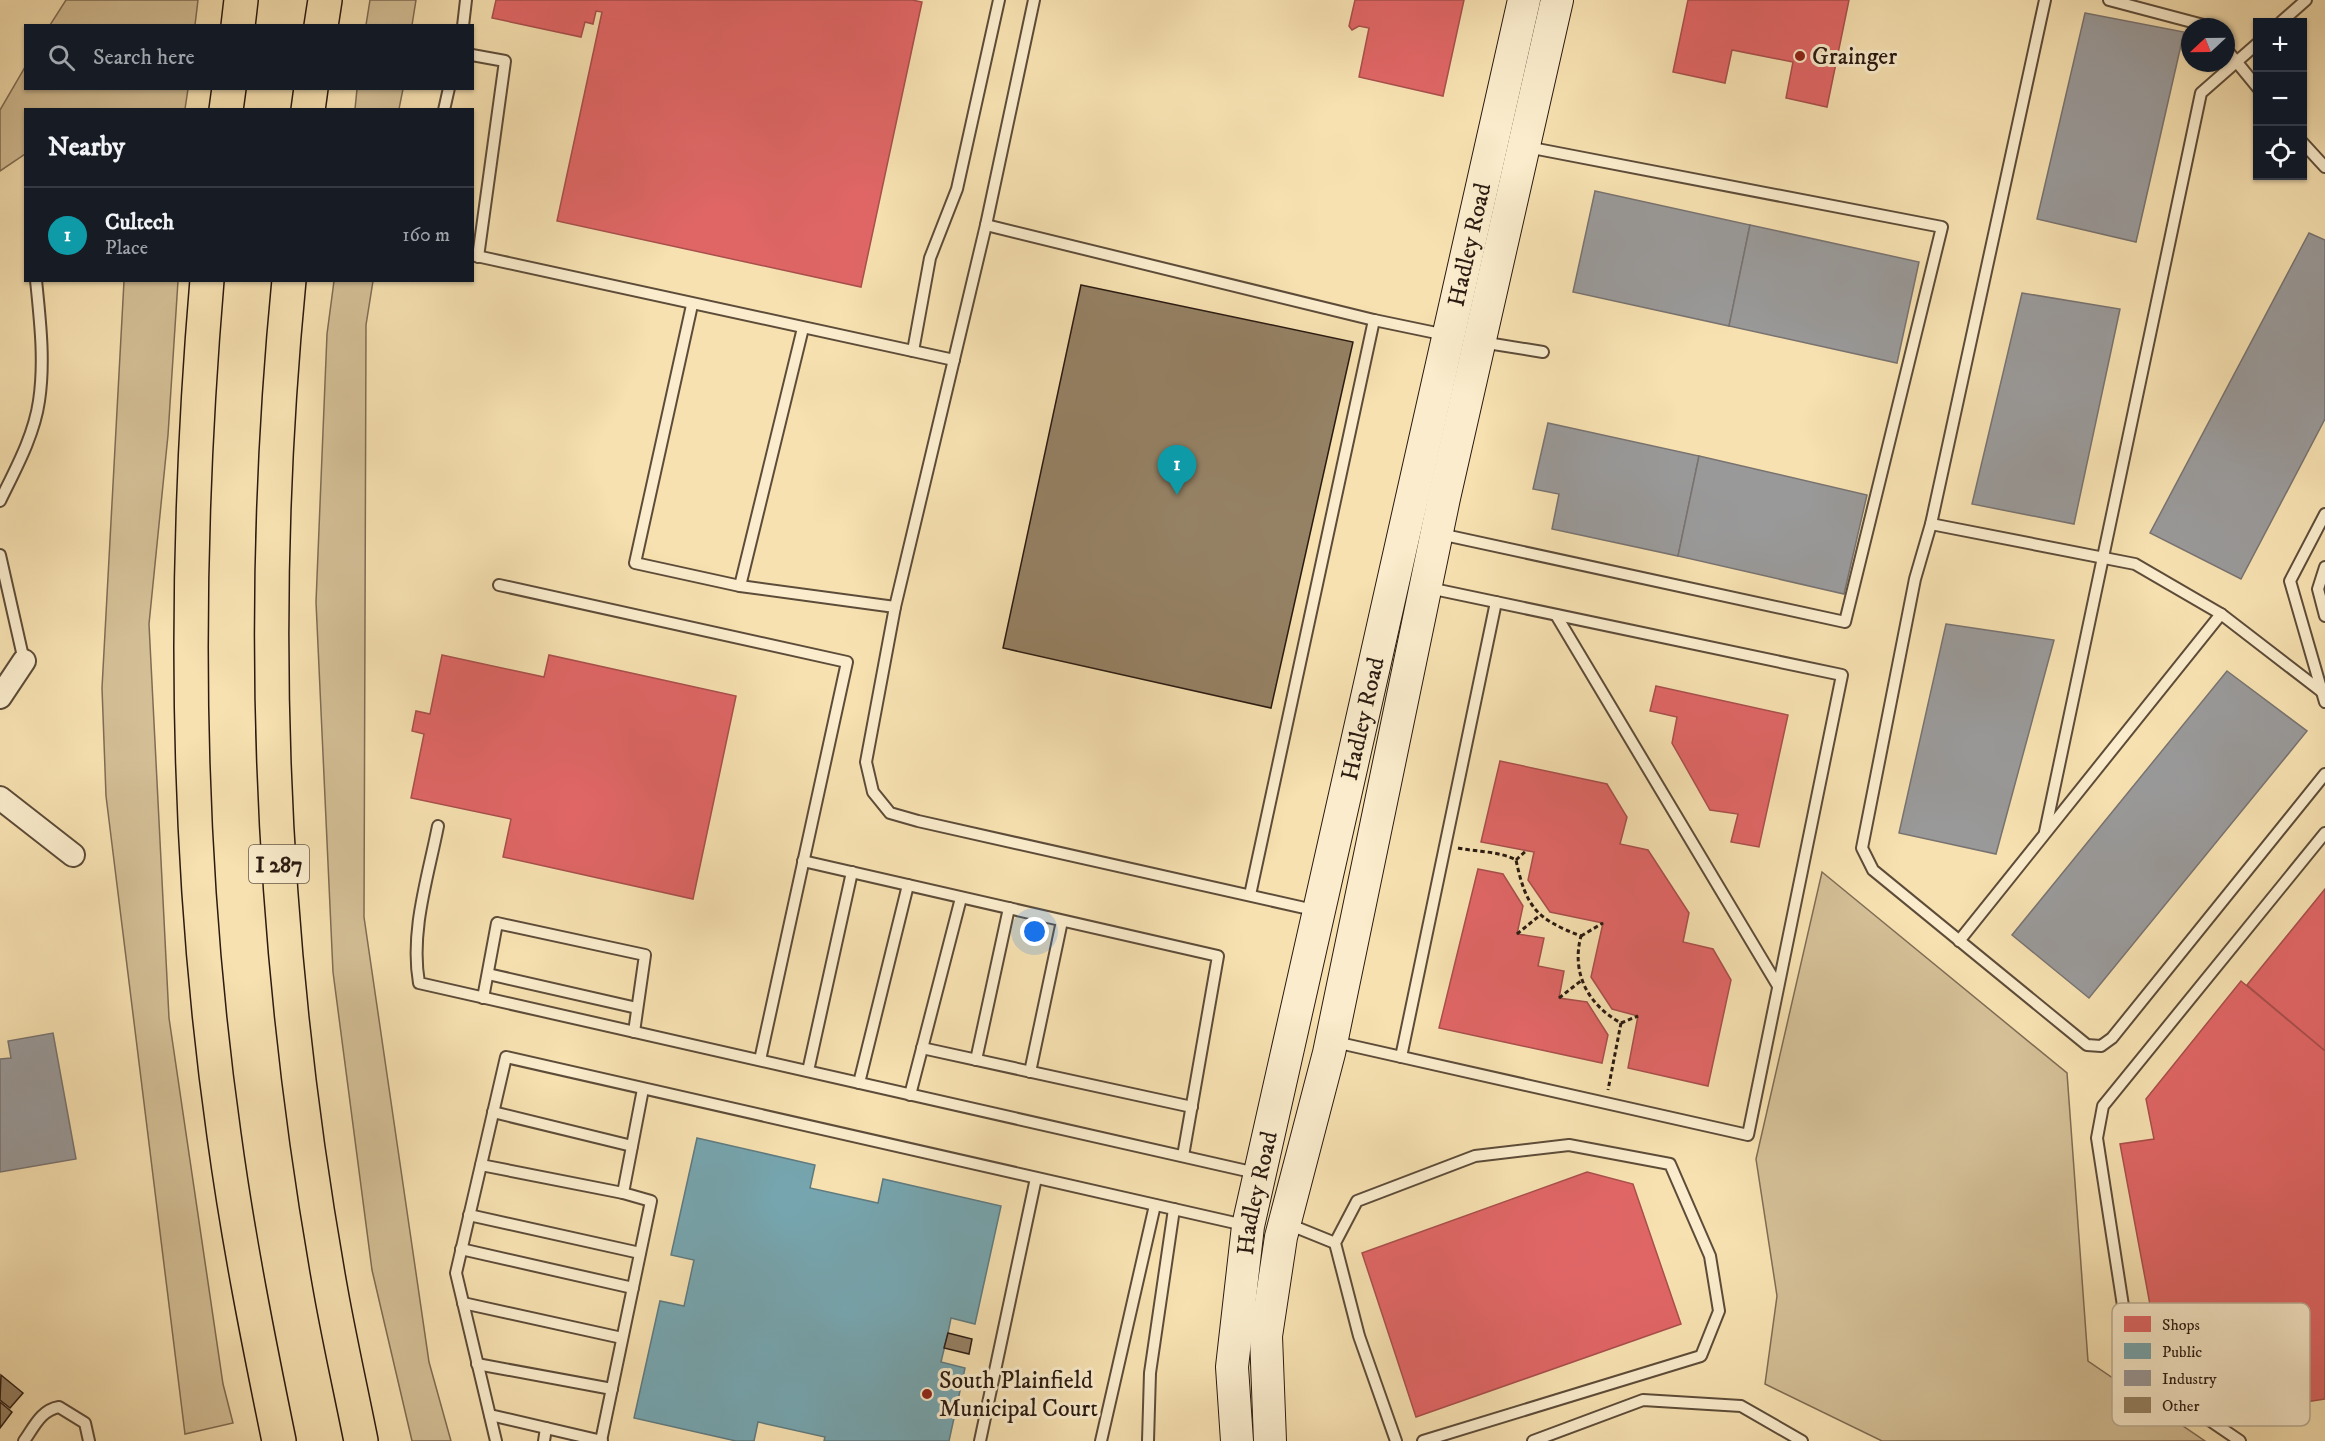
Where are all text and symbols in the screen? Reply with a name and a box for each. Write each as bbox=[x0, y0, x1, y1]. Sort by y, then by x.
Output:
north arrow bbox=[2181, 18, 2235, 72]
map controls bbox=[2253, 18, 2307, 180]
button: + bbox=[2253, 18, 2307, 72]
search box bbox=[24, 24, 474, 90]
icon: search bbox=[45, 41, 78, 74]
place label: Grainger bbox=[1812, 42, 1897, 72]
text: Search here bbox=[93, 44, 195, 71]
marker: Grainger bbox=[1793, 49, 1807, 63]
button: − bbox=[2253, 72, 2307, 126]
button: locate bbox=[2253, 126, 2307, 180]
text: Nearby bbox=[48, 131, 125, 164]
street label: Hadley Road bbox=[1441, 180, 1498, 309]
text: Cultech bbox=[105, 209, 174, 236]
text: 1 bbox=[64, 223, 71, 248]
text: 160 m bbox=[402, 223, 450, 248]
text: Place bbox=[105, 236, 148, 261]
pin: 1 bbox=[1158, 446, 1196, 495]
street label: Hadley Road bbox=[1335, 654, 1392, 784]
road number: I 287 bbox=[249, 845, 309, 883]
your location bbox=[1020, 917, 1049, 946]
street label: Hadley Road bbox=[1231, 1128, 1285, 1257]
legend bbox=[2112, 1303, 2310, 1426]
text: Shops bbox=[2162, 1315, 2200, 1335]
text: Public bbox=[2162, 1342, 2202, 1362]
place label: South Plainfield Municipal Court bbox=[939, 1366, 1098, 1424]
text: Industry bbox=[2162, 1369, 2217, 1389]
marker: South Plainfield Municipal Court bbox=[920, 1387, 934, 1401]
text: Other bbox=[2162, 1396, 2199, 1416]

